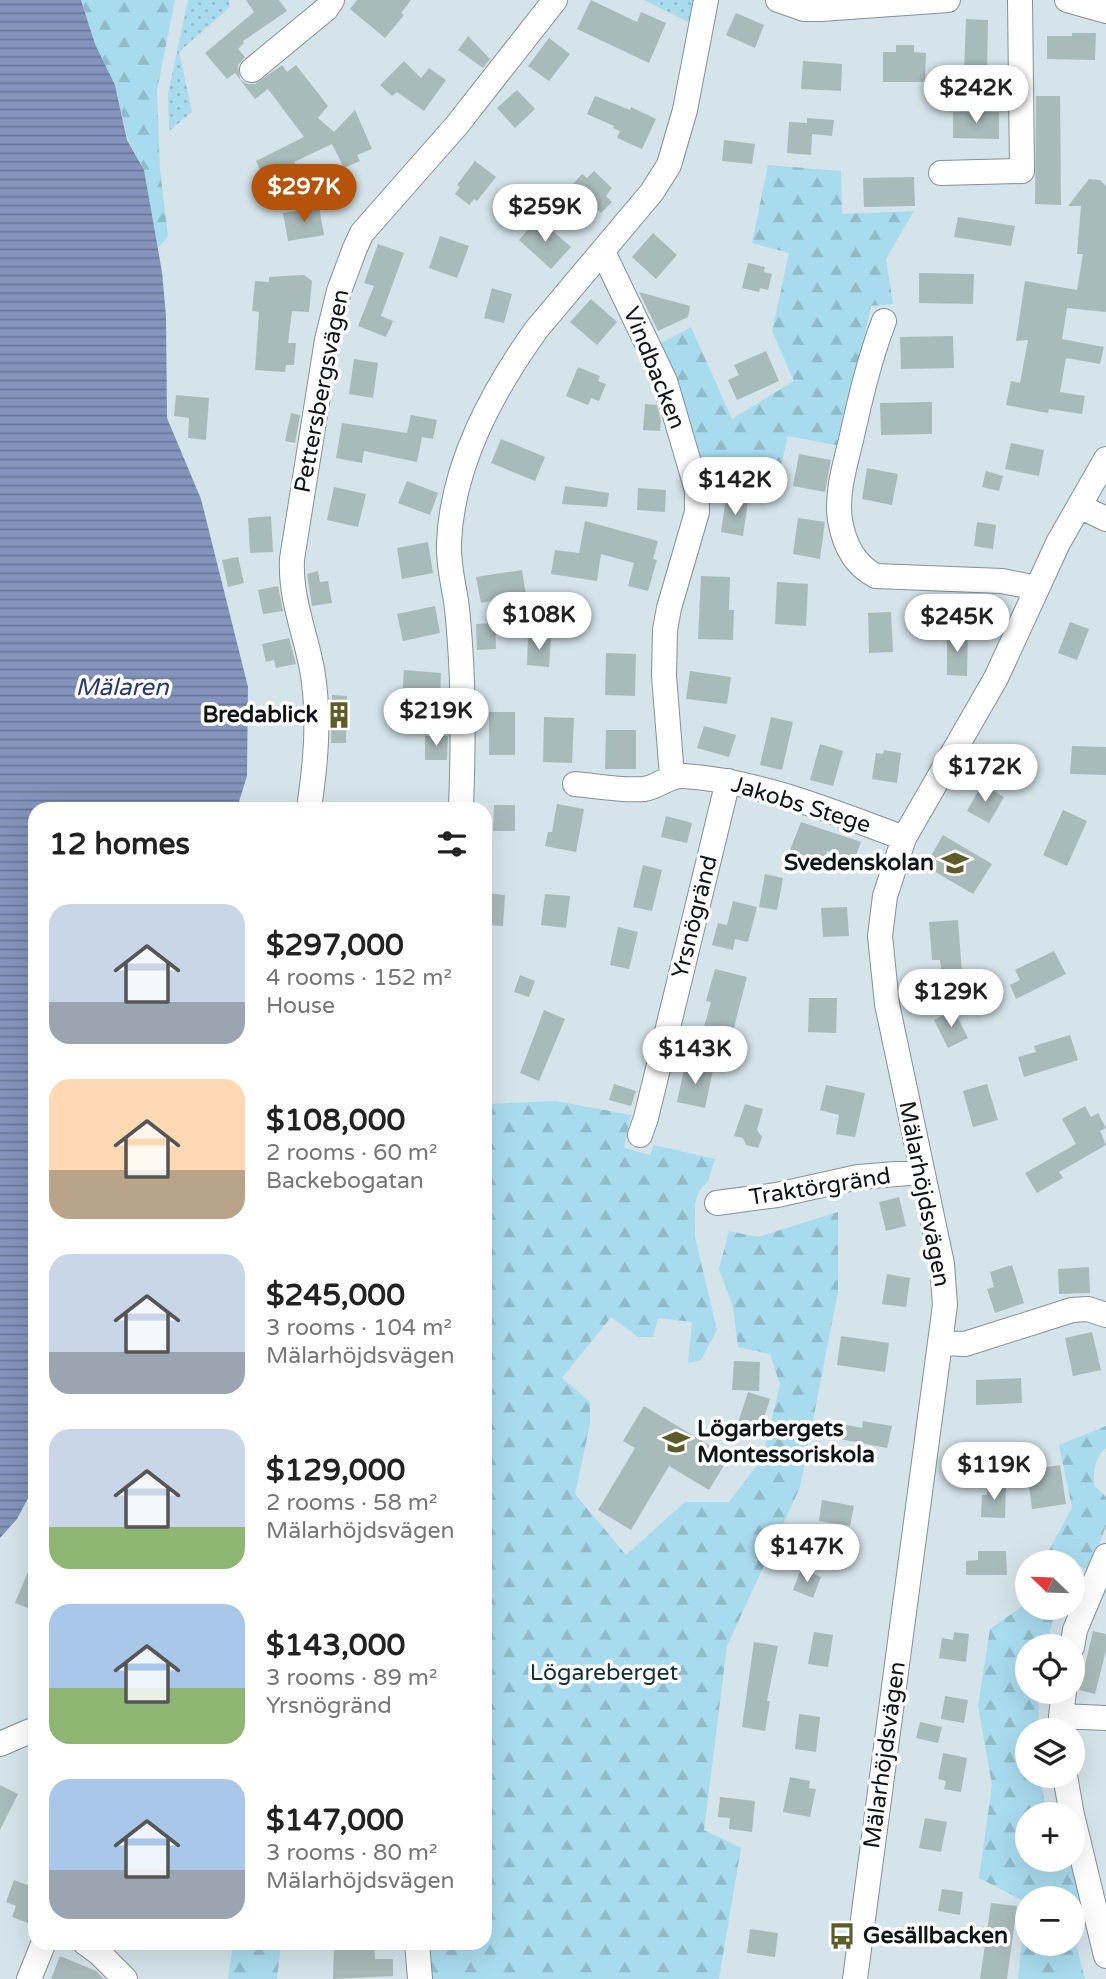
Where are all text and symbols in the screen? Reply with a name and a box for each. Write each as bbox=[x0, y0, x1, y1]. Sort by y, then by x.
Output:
pin: $242K bbox=[927, 66, 1025, 125]
text: $242K bbox=[940, 74, 1012, 102]
pin: $297K bbox=[255, 164, 353, 224]
text: $297K bbox=[268, 173, 340, 201]
pin: $259K bbox=[496, 184, 594, 244]
text: $259K bbox=[509, 193, 581, 221]
street label: Pettersbergsvägen bbox=[289, 287, 355, 495]
street label: Vindbacken bbox=[617, 303, 691, 433]
pin: $142K bbox=[686, 458, 784, 517]
text: $142K bbox=[699, 466, 771, 494]
pin: $108K bbox=[490, 592, 588, 652]
pin: $245K bbox=[908, 594, 1006, 654]
text: $108K bbox=[503, 601, 575, 629]
text: $245K bbox=[921, 603, 993, 631]
water label: Mälaren bbox=[75, 673, 170, 702]
pin: $219K bbox=[387, 688, 485, 748]
text: $219K bbox=[400, 697, 472, 725]
building icon: Bredablick bbox=[324, 700, 354, 730]
place label: Bredablick bbox=[203, 701, 318, 729]
pin: $172K bbox=[936, 744, 1034, 804]
text: $172K bbox=[949, 753, 1021, 781]
street label: Jakobs Stege bbox=[728, 771, 874, 839]
icon: filters bbox=[433, 825, 471, 863]
text: 12 homes bbox=[49, 826, 190, 863]
school or university icon: Svedenskolan bbox=[940, 848, 970, 878]
place label: Svedenskolan bbox=[784, 849, 934, 877]
street label: Yrsnögränd bbox=[666, 853, 724, 981]
text: $297,000 bbox=[266, 927, 404, 964]
icon: home bbox=[105, 932, 189, 1016]
text: 4 rooms · 152 m² bbox=[266, 964, 452, 992]
pin: $129K bbox=[902, 970, 1000, 1029]
text: $129K bbox=[915, 978, 987, 1006]
text: House bbox=[266, 992, 335, 1020]
pin: $143K bbox=[646, 1026, 744, 1086]
text: $143K bbox=[659, 1035, 731, 1063]
street label: Mälarhöjdsvägen bbox=[892, 1099, 956, 1289]
text: $108,000 bbox=[266, 1102, 405, 1139]
icon: home bbox=[105, 1107, 189, 1191]
text: 2 rooms · 60 m² bbox=[266, 1139, 437, 1167]
street label: Traktörgränd bbox=[747, 1162, 893, 1212]
text: Backebogatan bbox=[266, 1167, 424, 1195]
text: $245,000 bbox=[266, 1277, 405, 1314]
icon: home bbox=[105, 1282, 189, 1366]
text: 3 rooms · 104 m² bbox=[266, 1314, 452, 1342]
text: Mälarhöjdsvägen bbox=[266, 1342, 454, 1370]
place label: Lögarbergets Montessoriskola bbox=[697, 1415, 875, 1469]
school or university icon: Lögarbergets Montessoriskola bbox=[661, 1427, 691, 1457]
pin: $119K bbox=[945, 1442, 1043, 1502]
text: $119K bbox=[958, 1451, 1030, 1479]
text: $129,000 bbox=[266, 1452, 405, 1489]
icon: home bbox=[105, 1457, 189, 1541]
text: 2 rooms · 58 m² bbox=[266, 1489, 437, 1517]
text: Mälarhöjdsvägen bbox=[266, 1517, 454, 1545]
pin: $147K bbox=[758, 1524, 856, 1584]
text: $147K bbox=[771, 1533, 843, 1561]
north arrow bbox=[1015, 1550, 1085, 1620]
map controls bbox=[1015, 1550, 1085, 1956]
text: $143,000 bbox=[266, 1627, 405, 1664]
icon: home bbox=[105, 1632, 189, 1716]
button: locate bbox=[1015, 1634, 1085, 1704]
park label: Lögareberget bbox=[530, 1659, 678, 1687]
street label: Mälarhöjdsvägen bbox=[858, 1660, 912, 1850]
text: 3 rooms · 89 m² bbox=[266, 1664, 437, 1692]
text: Yrsnögränd bbox=[266, 1692, 392, 1720]
button: layers bbox=[1015, 1718, 1085, 1788]
text: $147,000 bbox=[266, 1802, 404, 1839]
button: + bbox=[1015, 1802, 1085, 1872]
icon: home bbox=[105, 1807, 189, 1891]
text: 3 rooms · 80 m² bbox=[266, 1839, 437, 1867]
text: Mälarhöjdsvägen bbox=[266, 1867, 454, 1895]
button: − bbox=[1015, 1886, 1085, 1956]
bus stop icon: Gesällbacken bbox=[827, 1921, 857, 1951]
place label: Gesällbacken bbox=[863, 1922, 1008, 1950]

